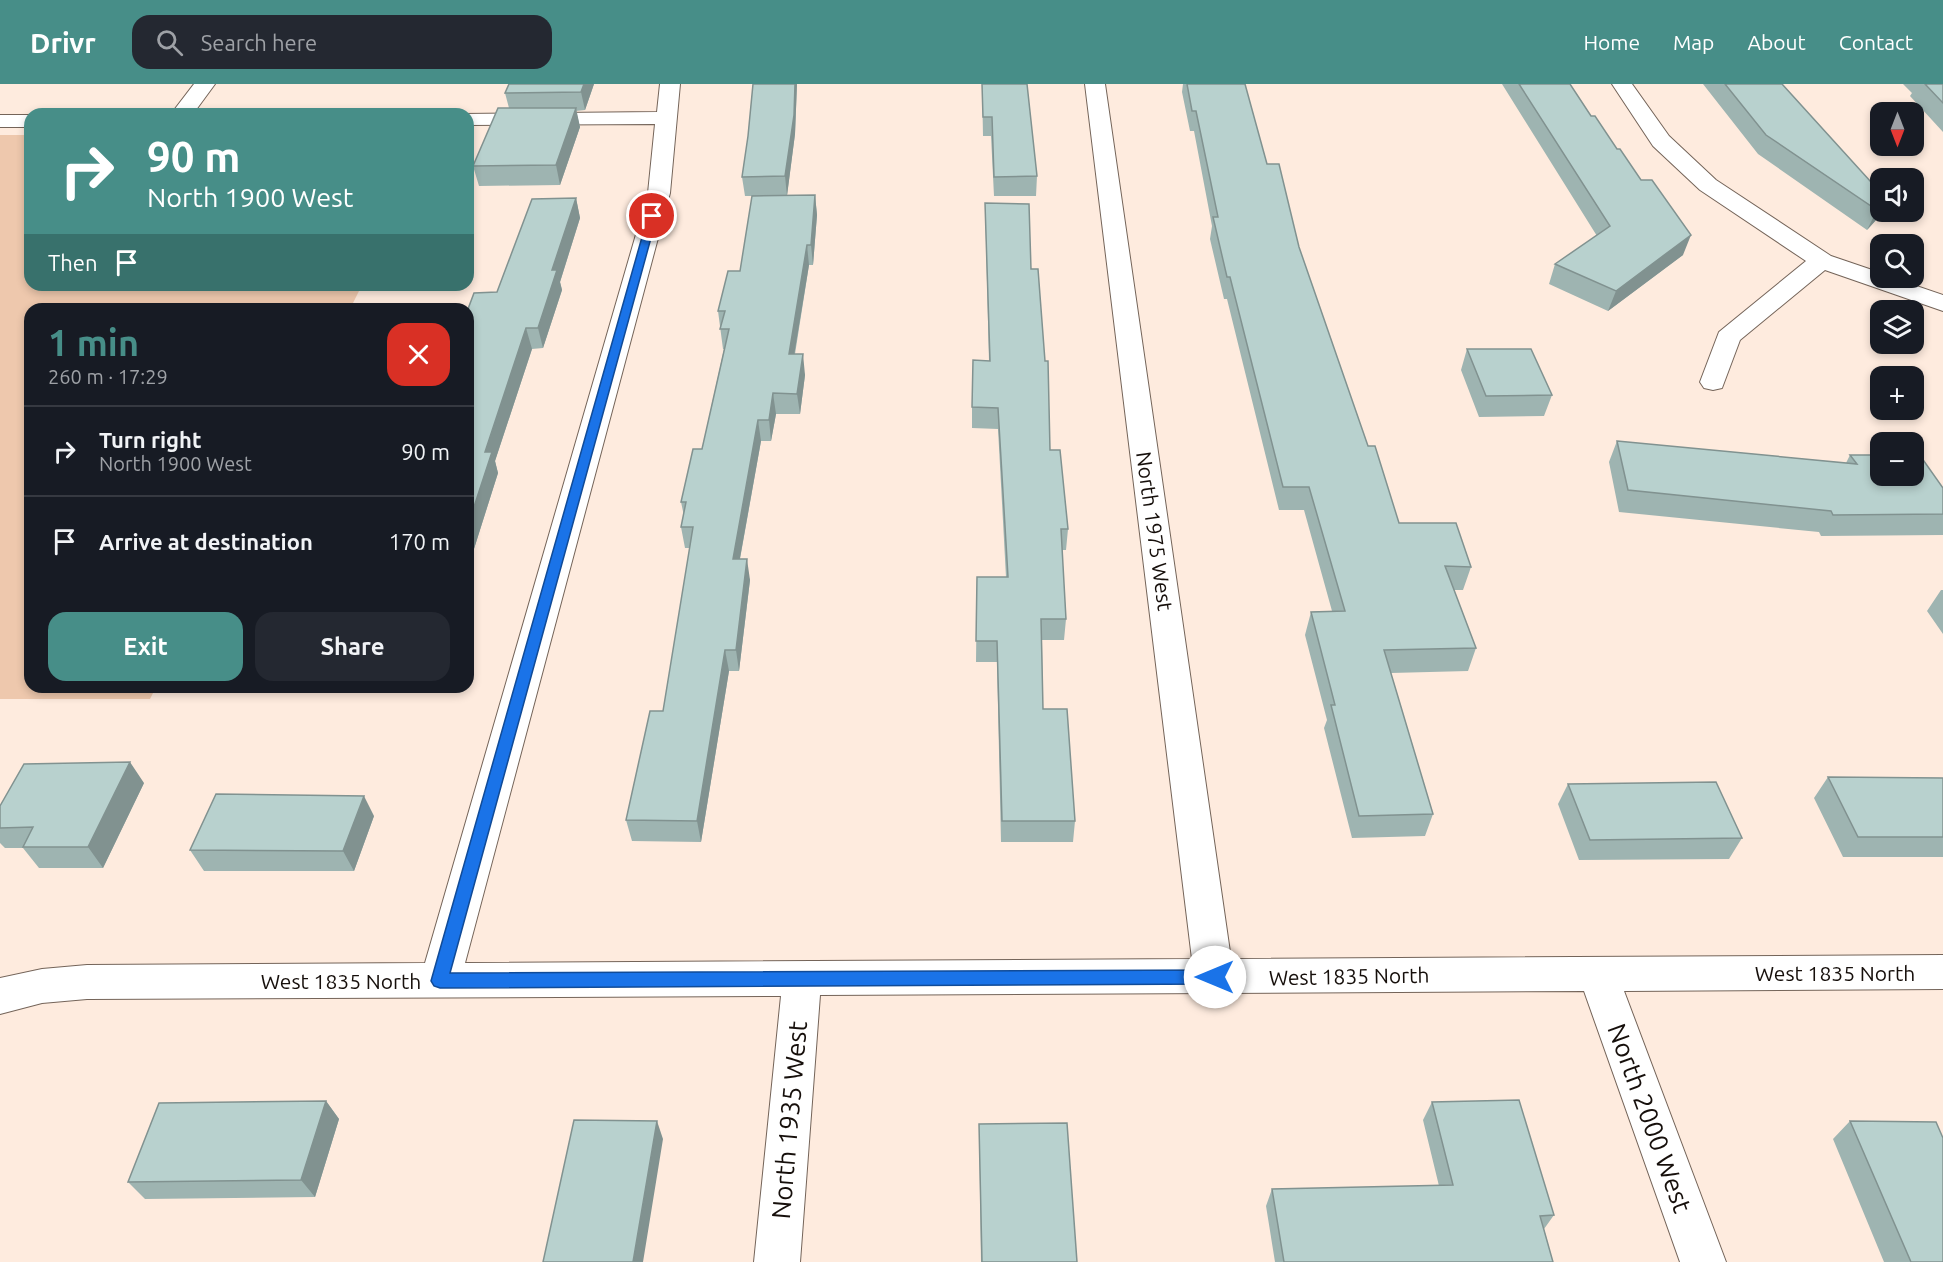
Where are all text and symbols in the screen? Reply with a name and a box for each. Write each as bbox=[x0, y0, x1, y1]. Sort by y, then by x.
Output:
search box bbox=[132, 15, 552, 69]
icon: search bbox=[153, 26, 186, 59]
text: Drivr bbox=[30, 27, 96, 58]
text: Search here bbox=[201, 30, 317, 55]
text: Home bbox=[1583, 30, 1640, 54]
text: Map bbox=[1673, 30, 1714, 54]
text: About bbox=[1747, 30, 1806, 54]
text: Contact bbox=[1839, 30, 1913, 54]
north arrow bbox=[1870, 102, 1924, 156]
map controls bbox=[1870, 102, 1924, 486]
icon: right bbox=[48, 132, 126, 210]
text: 90 m bbox=[147, 133, 241, 180]
button: sound bbox=[1870, 168, 1924, 222]
text: North 1900 West bbox=[147, 182, 353, 212]
pin bbox=[626, 190, 677, 241]
icon: arrive bbox=[635, 199, 668, 232]
button: search bbox=[1870, 234, 1924, 288]
icon: arrive bbox=[110, 246, 143, 279]
text: Then bbox=[48, 250, 98, 275]
button: layers bbox=[1870, 300, 1924, 354]
text: 1 min bbox=[48, 322, 139, 363]
button: close bbox=[387, 323, 450, 386]
text: 260 m · 17:29 bbox=[48, 365, 168, 388]
button: + bbox=[1870, 366, 1924, 420]
text: Turn right bbox=[99, 427, 201, 452]
button: − bbox=[1870, 432, 1924, 486]
icon: right bbox=[48, 435, 81, 468]
text: 90 m bbox=[401, 439, 450, 464]
street label: North 1975 West bbox=[1132, 450, 1178, 612]
text: North 1900 West bbox=[99, 452, 252, 475]
icon: arrive bbox=[48, 525, 81, 558]
text: Arrive at destination bbox=[99, 529, 313, 554]
text: 170 m bbox=[389, 529, 450, 554]
button: Exit bbox=[48, 612, 243, 681]
button: Share bbox=[255, 612, 450, 681]
position arrow bbox=[1183, 945, 1247, 1009]
street label: West 1835 North bbox=[1755, 961, 1915, 985]
street label: West 1835 North bbox=[1269, 963, 1429, 989]
street label: West 1835 North bbox=[261, 969, 421, 993]
street label: North 1935 West bbox=[766, 1020, 812, 1220]
street label: North 2000 West bbox=[1602, 1020, 1698, 1216]

